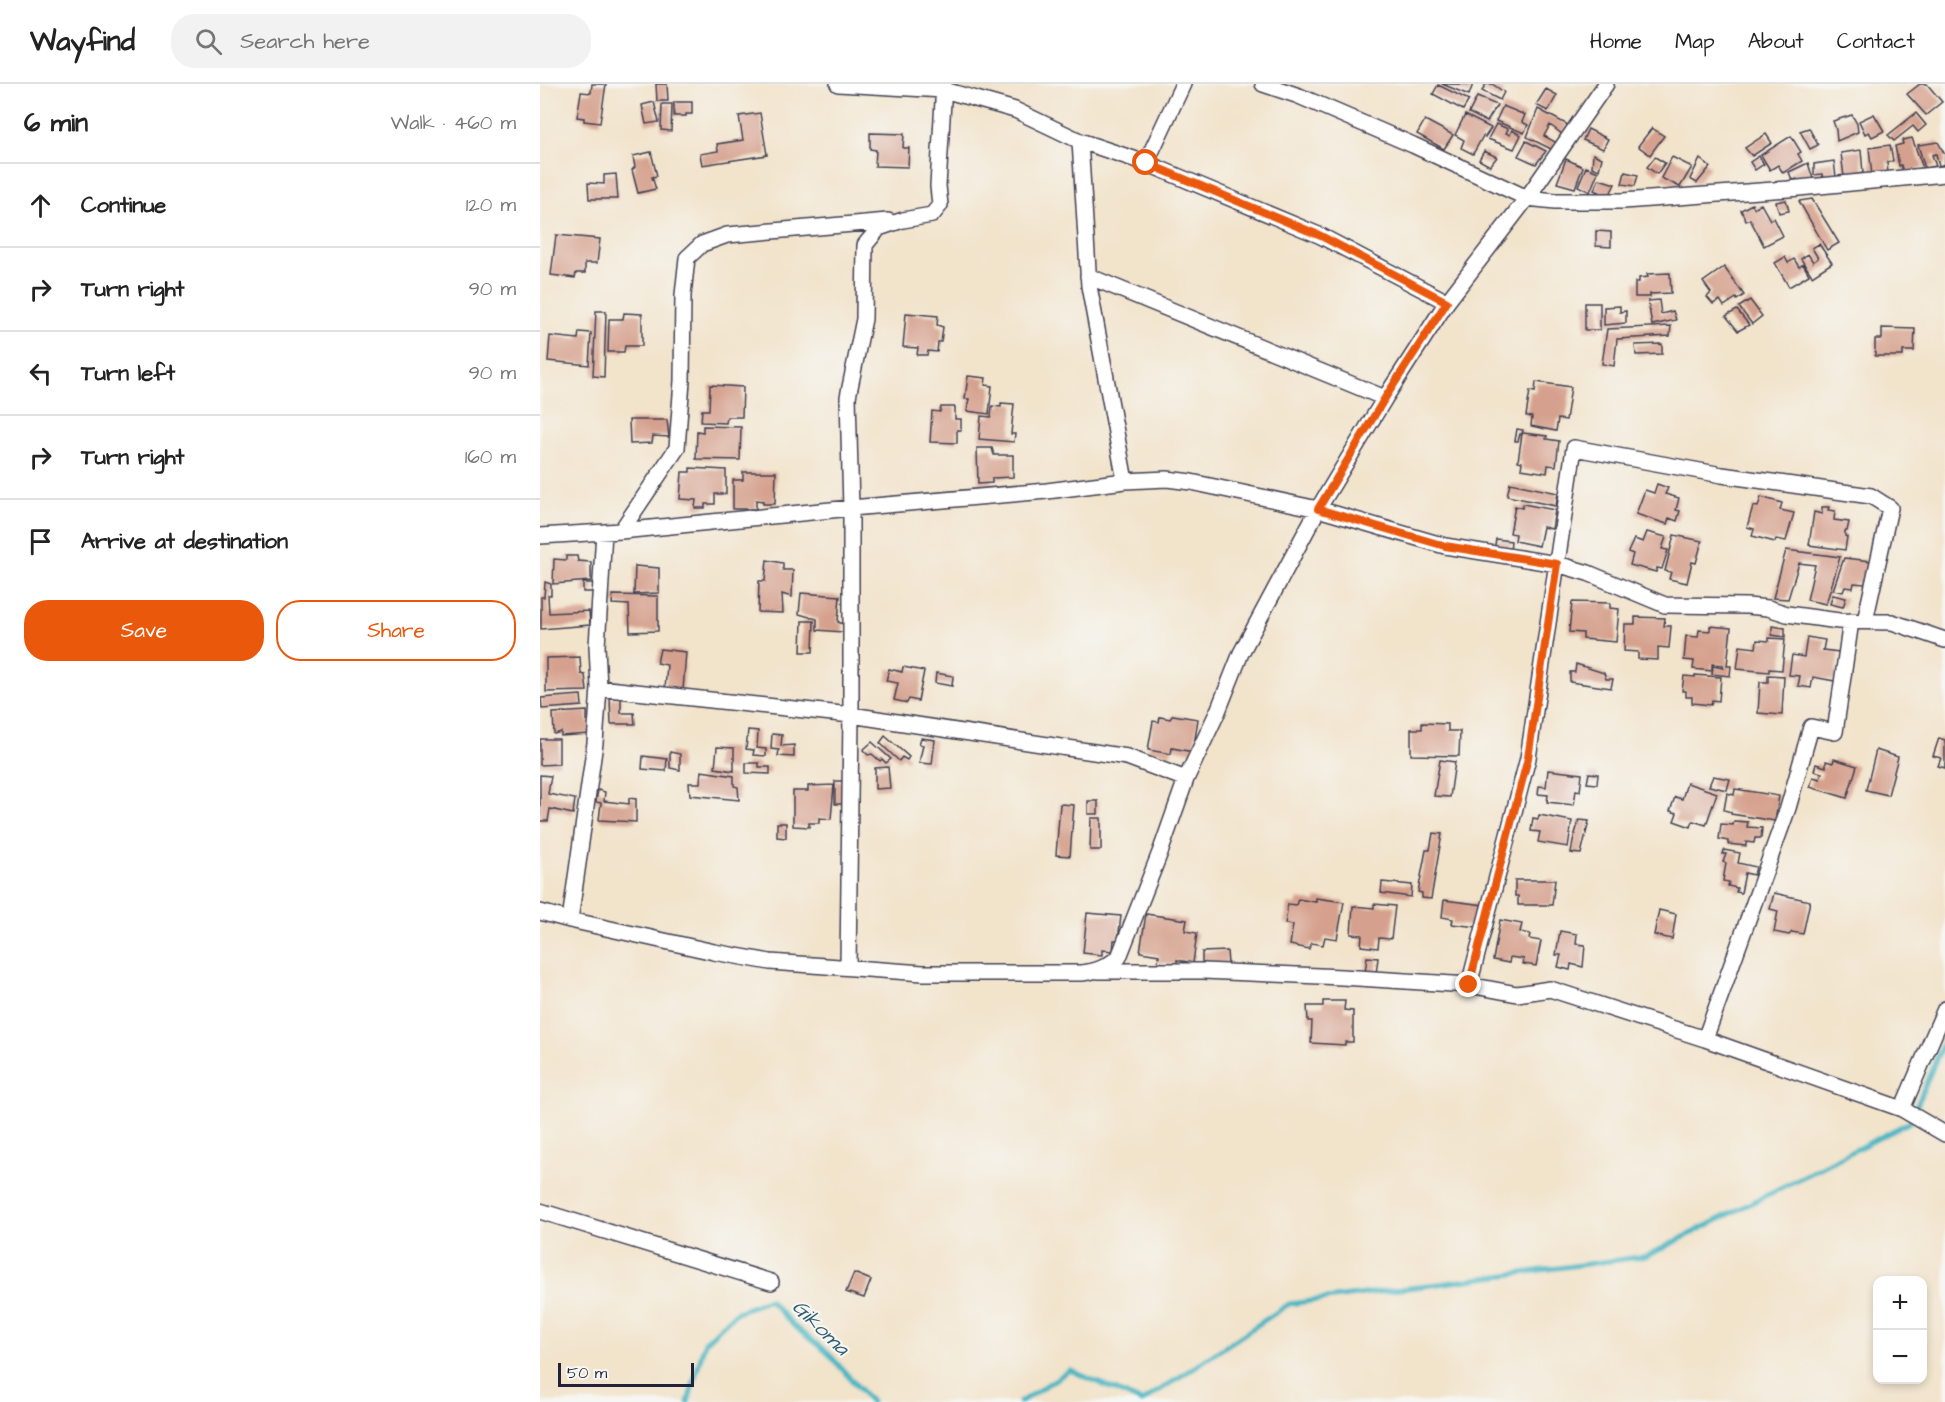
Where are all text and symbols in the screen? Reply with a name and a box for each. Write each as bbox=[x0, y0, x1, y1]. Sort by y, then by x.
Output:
search box bbox=[171, 14, 591, 68]
text: Wayfind bbox=[30, 22, 135, 61]
icon: search bbox=[192, 25, 225, 58]
text: Search here bbox=[240, 26, 370, 57]
text: Home bbox=[1590, 27, 1642, 56]
text: Map bbox=[1675, 27, 1715, 56]
text: About bbox=[1748, 27, 1804, 56]
text: Contact bbox=[1837, 27, 1915, 56]
text: 6 min bbox=[24, 105, 88, 141]
text: Walk · 460 m bbox=[390, 109, 516, 137]
route start bbox=[1132, 149, 1158, 175]
icon: ahead bbox=[24, 189, 57, 222]
text: Continue bbox=[81, 190, 166, 221]
text: 120 m bbox=[466, 191, 516, 219]
icon: right bbox=[24, 273, 57, 306]
text: Turn right bbox=[81, 274, 184, 305]
text: 90 m bbox=[468, 275, 516, 303]
icon: left bbox=[24, 357, 57, 390]
text: Turn left bbox=[81, 358, 175, 389]
text: 90 m bbox=[468, 359, 516, 387]
icon: right bbox=[24, 441, 57, 474]
text: Turn right bbox=[81, 442, 184, 473]
text: 160 m bbox=[465, 443, 516, 471]
icon: arrive bbox=[24, 525, 57, 558]
text: Arrive at destination bbox=[81, 526, 288, 557]
button: Save bbox=[24, 600, 264, 661]
button: Share bbox=[276, 600, 516, 661]
route end bbox=[1455, 971, 1481, 997]
map controls bbox=[1873, 1276, 1927, 1384]
button: + bbox=[1873, 1276, 1927, 1330]
water label: Gikoma bbox=[786, 1293, 857, 1363]
button: − bbox=[1873, 1330, 1927, 1384]
scale bar bbox=[558, 1360, 694, 1388]
text: 50 m bbox=[567, 1362, 607, 1384]

